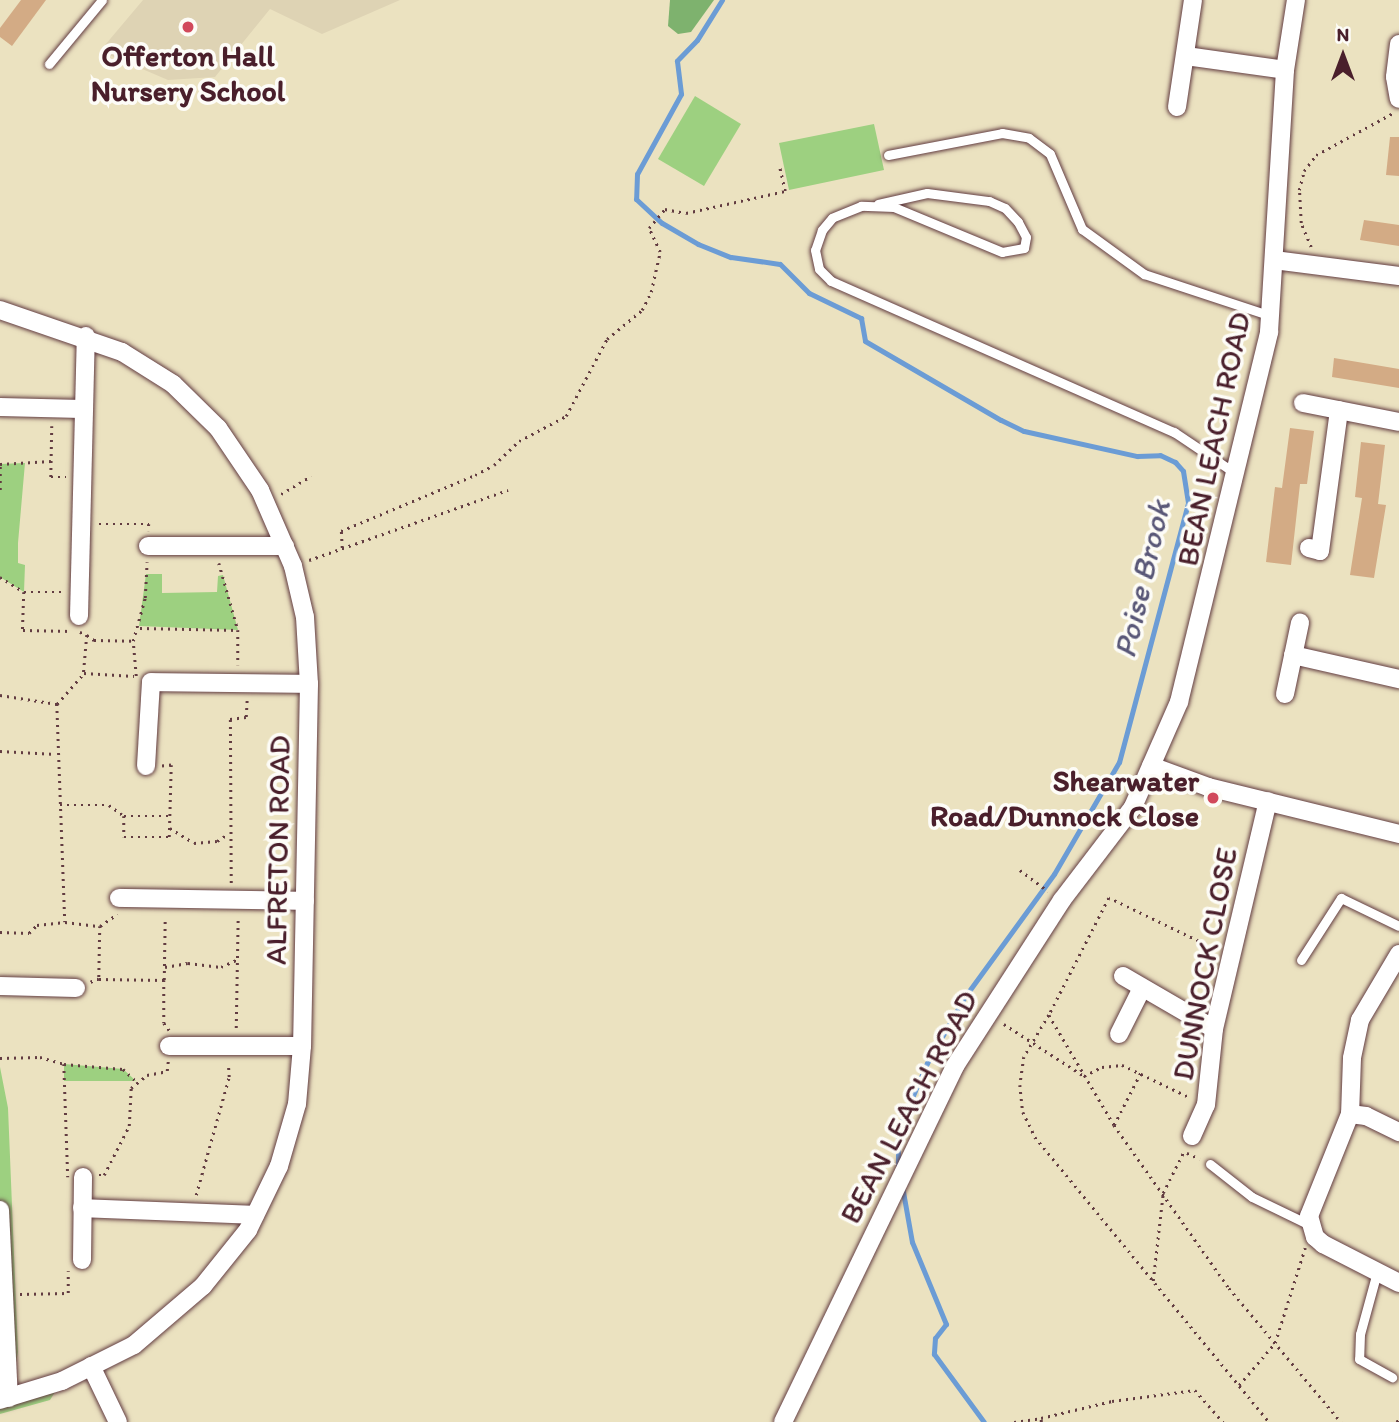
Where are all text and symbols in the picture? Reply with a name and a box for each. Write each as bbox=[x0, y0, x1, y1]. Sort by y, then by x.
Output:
marker: Offerton Hall Nursery School bbox=[180, 19, 196, 35]
north arrow bbox=[1308, 21, 1378, 91]
text: N bbox=[1337, 23, 1349, 46]
place label: Offerton Hall Nursery School bbox=[91, 38, 285, 108]
street label: BEAN LEACH ROAD bbox=[1170, 309, 1258, 569]
water label: Poise Brook bbox=[1105, 496, 1179, 662]
street label: ALFRETON ROAD bbox=[258, 735, 298, 965]
place label: Shearwater Road/Dunnock Close bbox=[930, 763, 1199, 834]
marker: Shearwater Road/Dunnock Close bbox=[1205, 790, 1221, 806]
street label: DUNNOCK CLOSE bbox=[1165, 844, 1245, 1084]
street label: BEAN LEACH ROAD bbox=[833, 985, 985, 1229]

